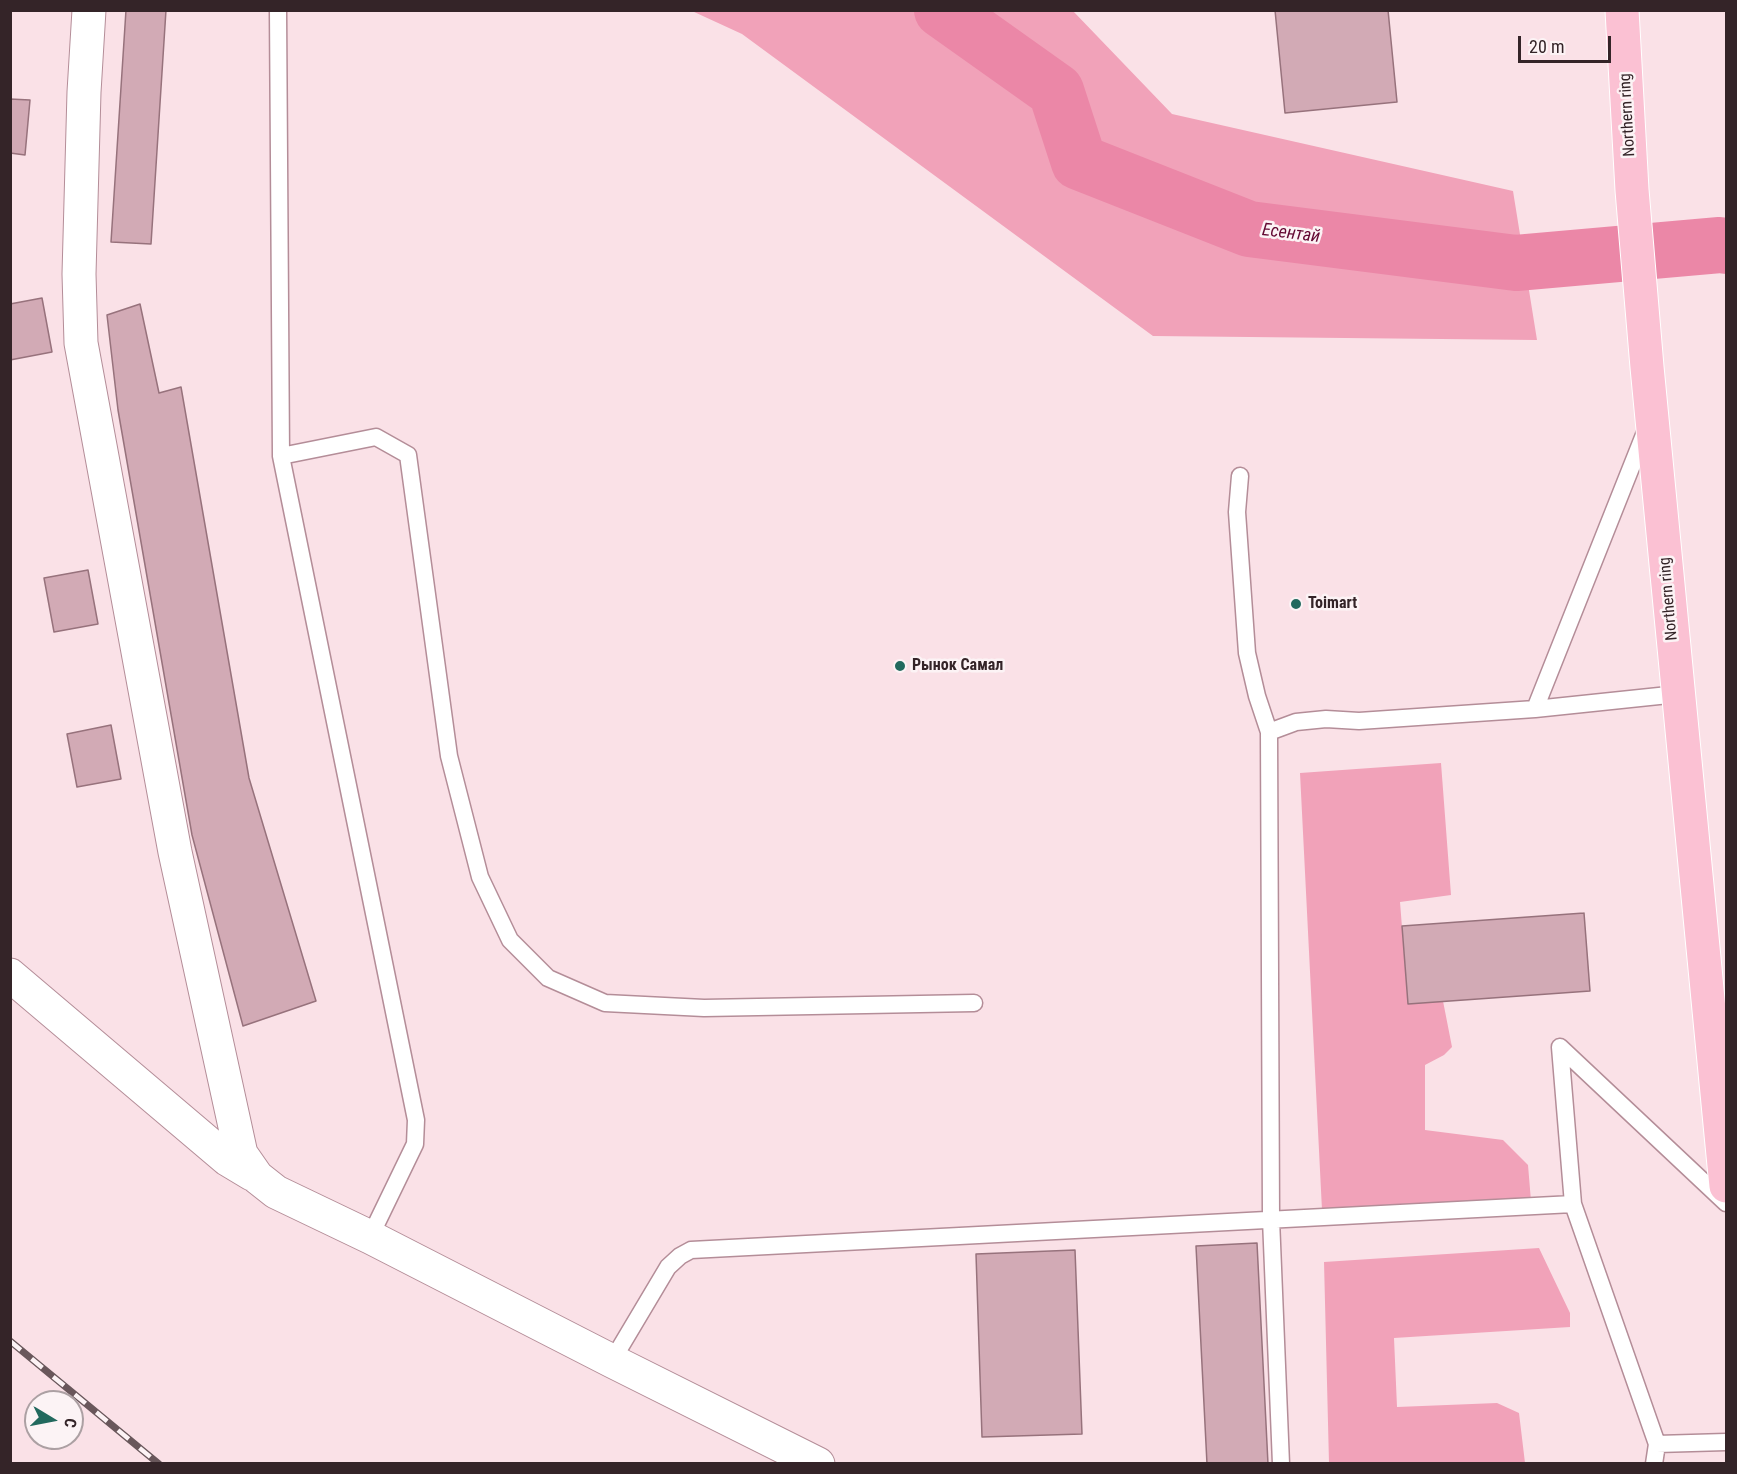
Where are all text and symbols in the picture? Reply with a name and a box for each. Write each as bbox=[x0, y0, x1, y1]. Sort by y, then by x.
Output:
scale bar bbox=[1521, 24, 1614, 62]
text: 20 m bbox=[1529, 36, 1564, 57]
street label: Northern ring bbox=[1616, 73, 1640, 157]
water label: Есентай bbox=[1261, 220, 1321, 248]
street label: Northern ring bbox=[1656, 556, 1682, 642]
place label: Toimart bbox=[1308, 594, 1357, 614]
marker: Toimart bbox=[1289, 597, 1303, 611]
place label: Рынок Самал bbox=[912, 656, 1003, 676]
marker: Рынок Самал bbox=[893, 659, 907, 673]
north arrow bbox=[24, 1390, 84, 1450]
text: С bbox=[60, 1417, 80, 1429]

